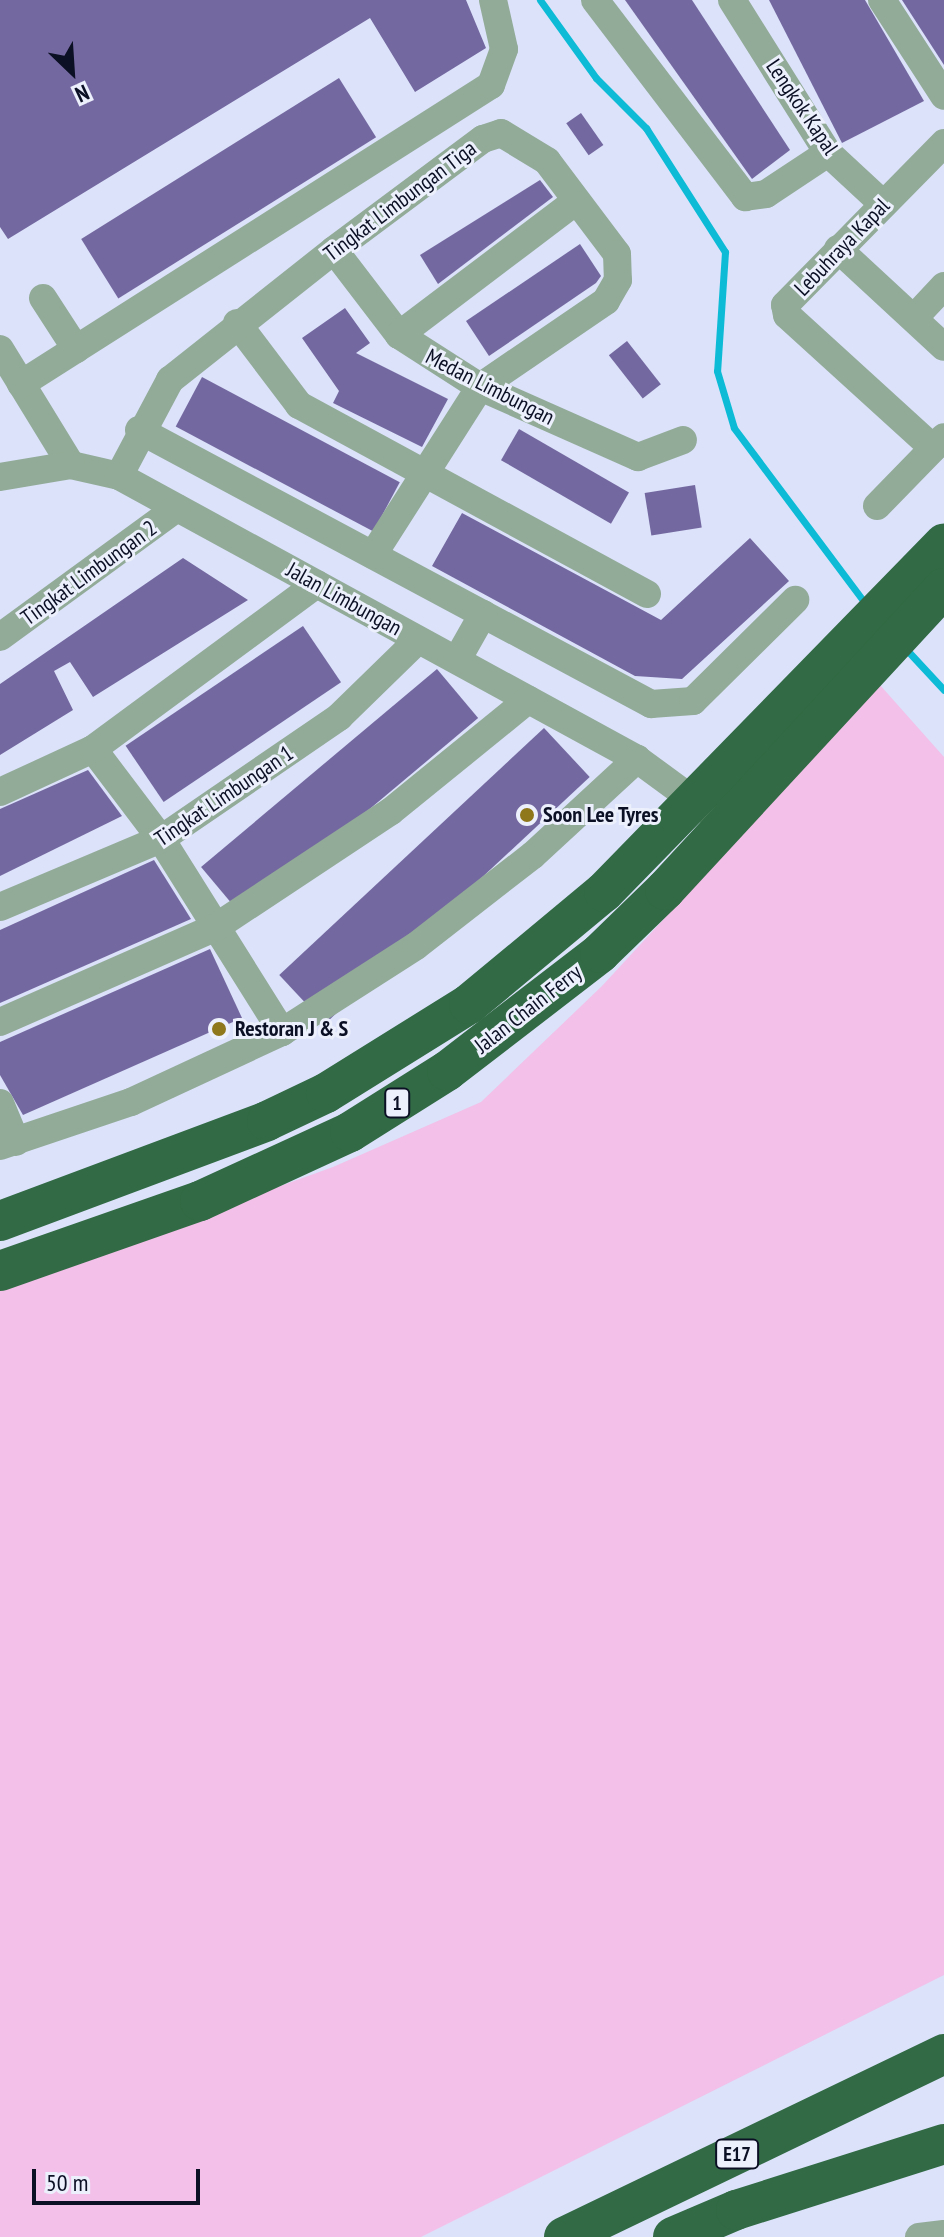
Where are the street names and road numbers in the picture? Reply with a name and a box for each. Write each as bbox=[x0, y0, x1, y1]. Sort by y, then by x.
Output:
street label: Lengkok Kapal bbox=[760, 54, 844, 160]
street label: Tingkat Limbungan Tiga bbox=[318, 135, 482, 267]
street label: Lebuhraya Kapal bbox=[789, 193, 895, 301]
street label: Medan Limbungan bbox=[421, 343, 559, 431]
street label: Tingkat Limbungan 2 bbox=[16, 515, 162, 631]
street label: Jalan Limbungan bbox=[282, 557, 406, 641]
street label: Tingkat Limbungan 1 bbox=[150, 740, 298, 852]
street label: Jalan Chain Ferry bbox=[469, 959, 587, 1059]
road number: 1 bbox=[383, 1087, 411, 1119]
road number: E17 bbox=[715, 2138, 759, 2170]

